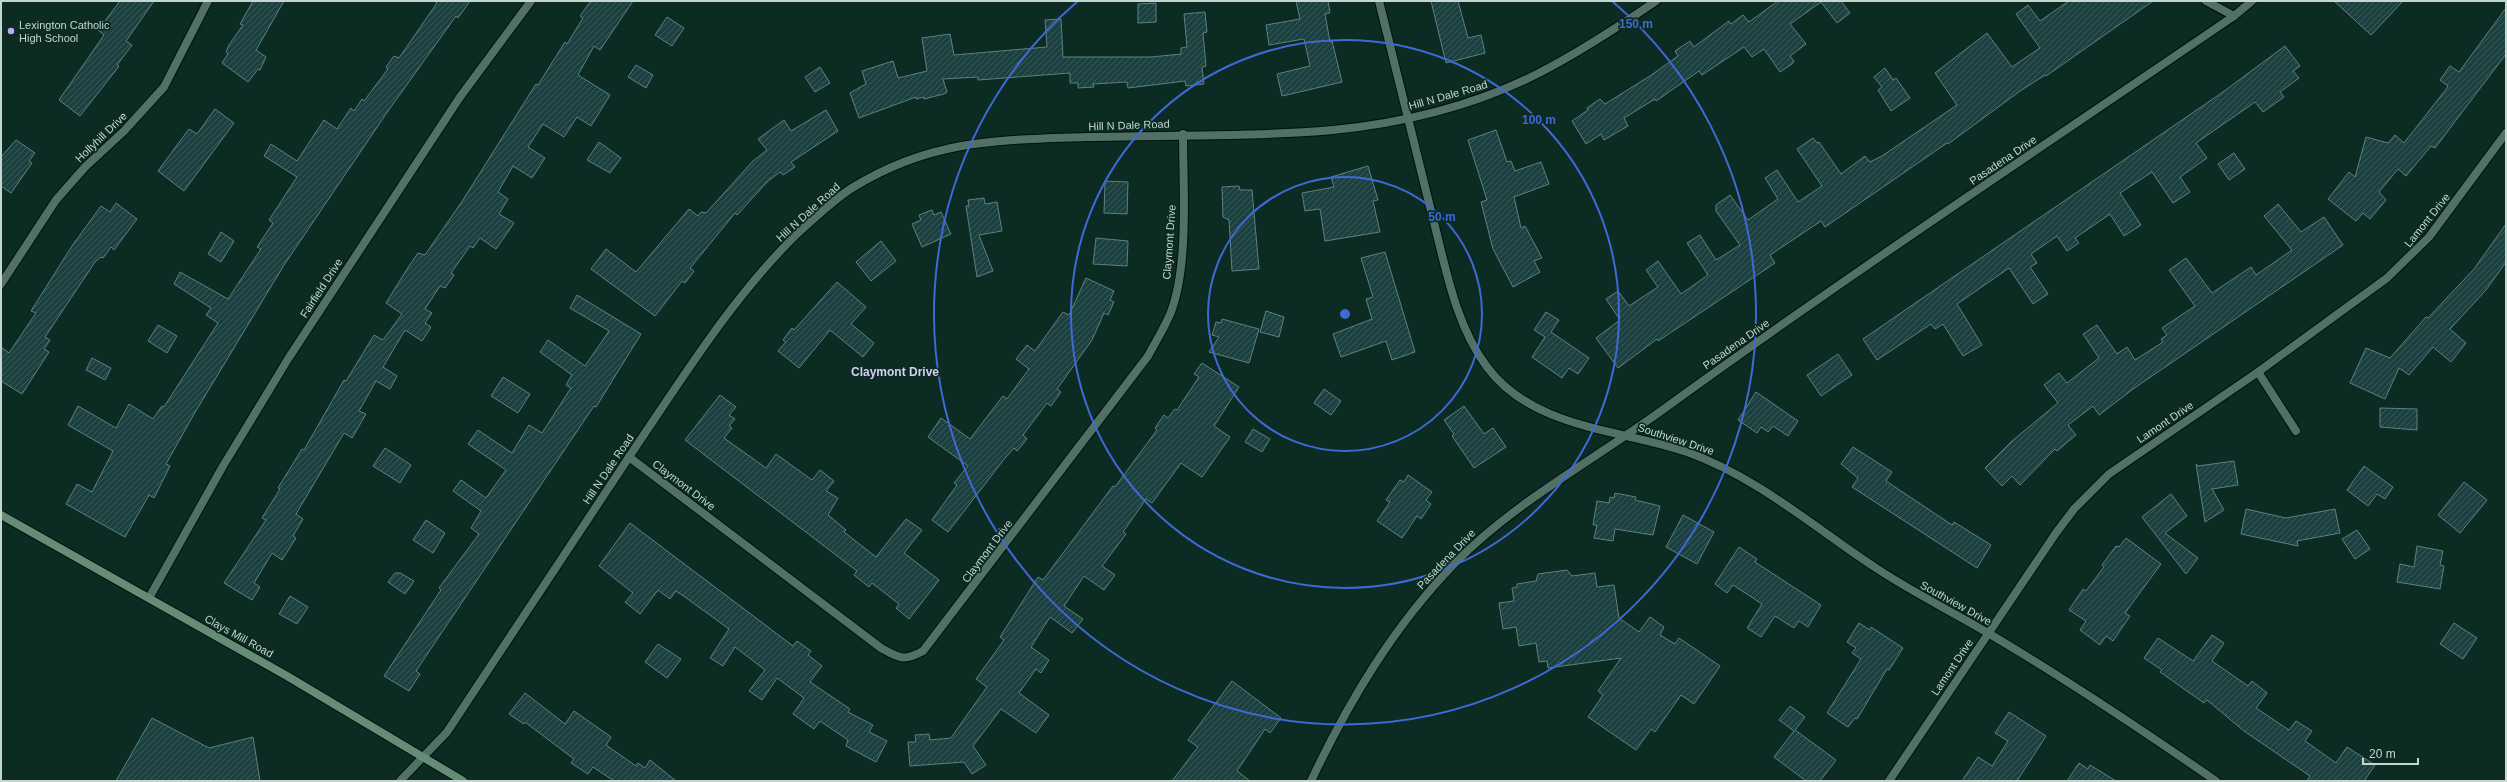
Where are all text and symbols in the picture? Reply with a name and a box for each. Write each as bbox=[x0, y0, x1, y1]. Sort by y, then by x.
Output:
text: 150 m bbox=[1619, 17, 1653, 31]
place label: Lexington Catholic High School bbox=[19, 19, 110, 44]
marker: Lexington Catholic High School bbox=[6, 26, 16, 36]
street label: Hill N Dale Road bbox=[1407, 78, 1489, 112]
street label: Hollyhill Drive bbox=[73, 110, 129, 164]
text: 100 m bbox=[1522, 113, 1556, 127]
street label: Hill N Dale Road bbox=[1088, 118, 1170, 132]
street label: Pasadena Drive bbox=[1967, 133, 2039, 187]
street label: Hill N Dale Road bbox=[774, 180, 842, 244]
street label: Lamont Drive bbox=[2402, 191, 2452, 249]
street label: Claymont Drive bbox=[1160, 204, 1178, 280]
text: 50 m bbox=[1428, 210, 1456, 224]
street label: Fairfield Drive bbox=[297, 256, 345, 320]
centre of rings bbox=[1338, 307, 1352, 321]
street label: Pasadena Drive bbox=[1700, 317, 1772, 371]
district label: Claymont Drive bbox=[851, 365, 939, 379]
street label: Lamont Drive bbox=[2135, 399, 2195, 445]
street label: Southview Drive bbox=[1636, 421, 1716, 457]
street label: Hill N Dale Road bbox=[580, 432, 636, 506]
street label: Claymont Drive bbox=[650, 458, 718, 512]
street label: Claymont Drive bbox=[960, 517, 1014, 585]
street label: Pasadena Drive bbox=[1414, 527, 1478, 591]
street label: Southview Drive bbox=[1918, 578, 1994, 628]
street label: Clays Mill Road bbox=[203, 612, 275, 660]
street label: Lamont Drive bbox=[1929, 637, 1975, 697]
scale bar bbox=[2363, 740, 2418, 766]
text: 20 m bbox=[2369, 747, 2396, 761]

